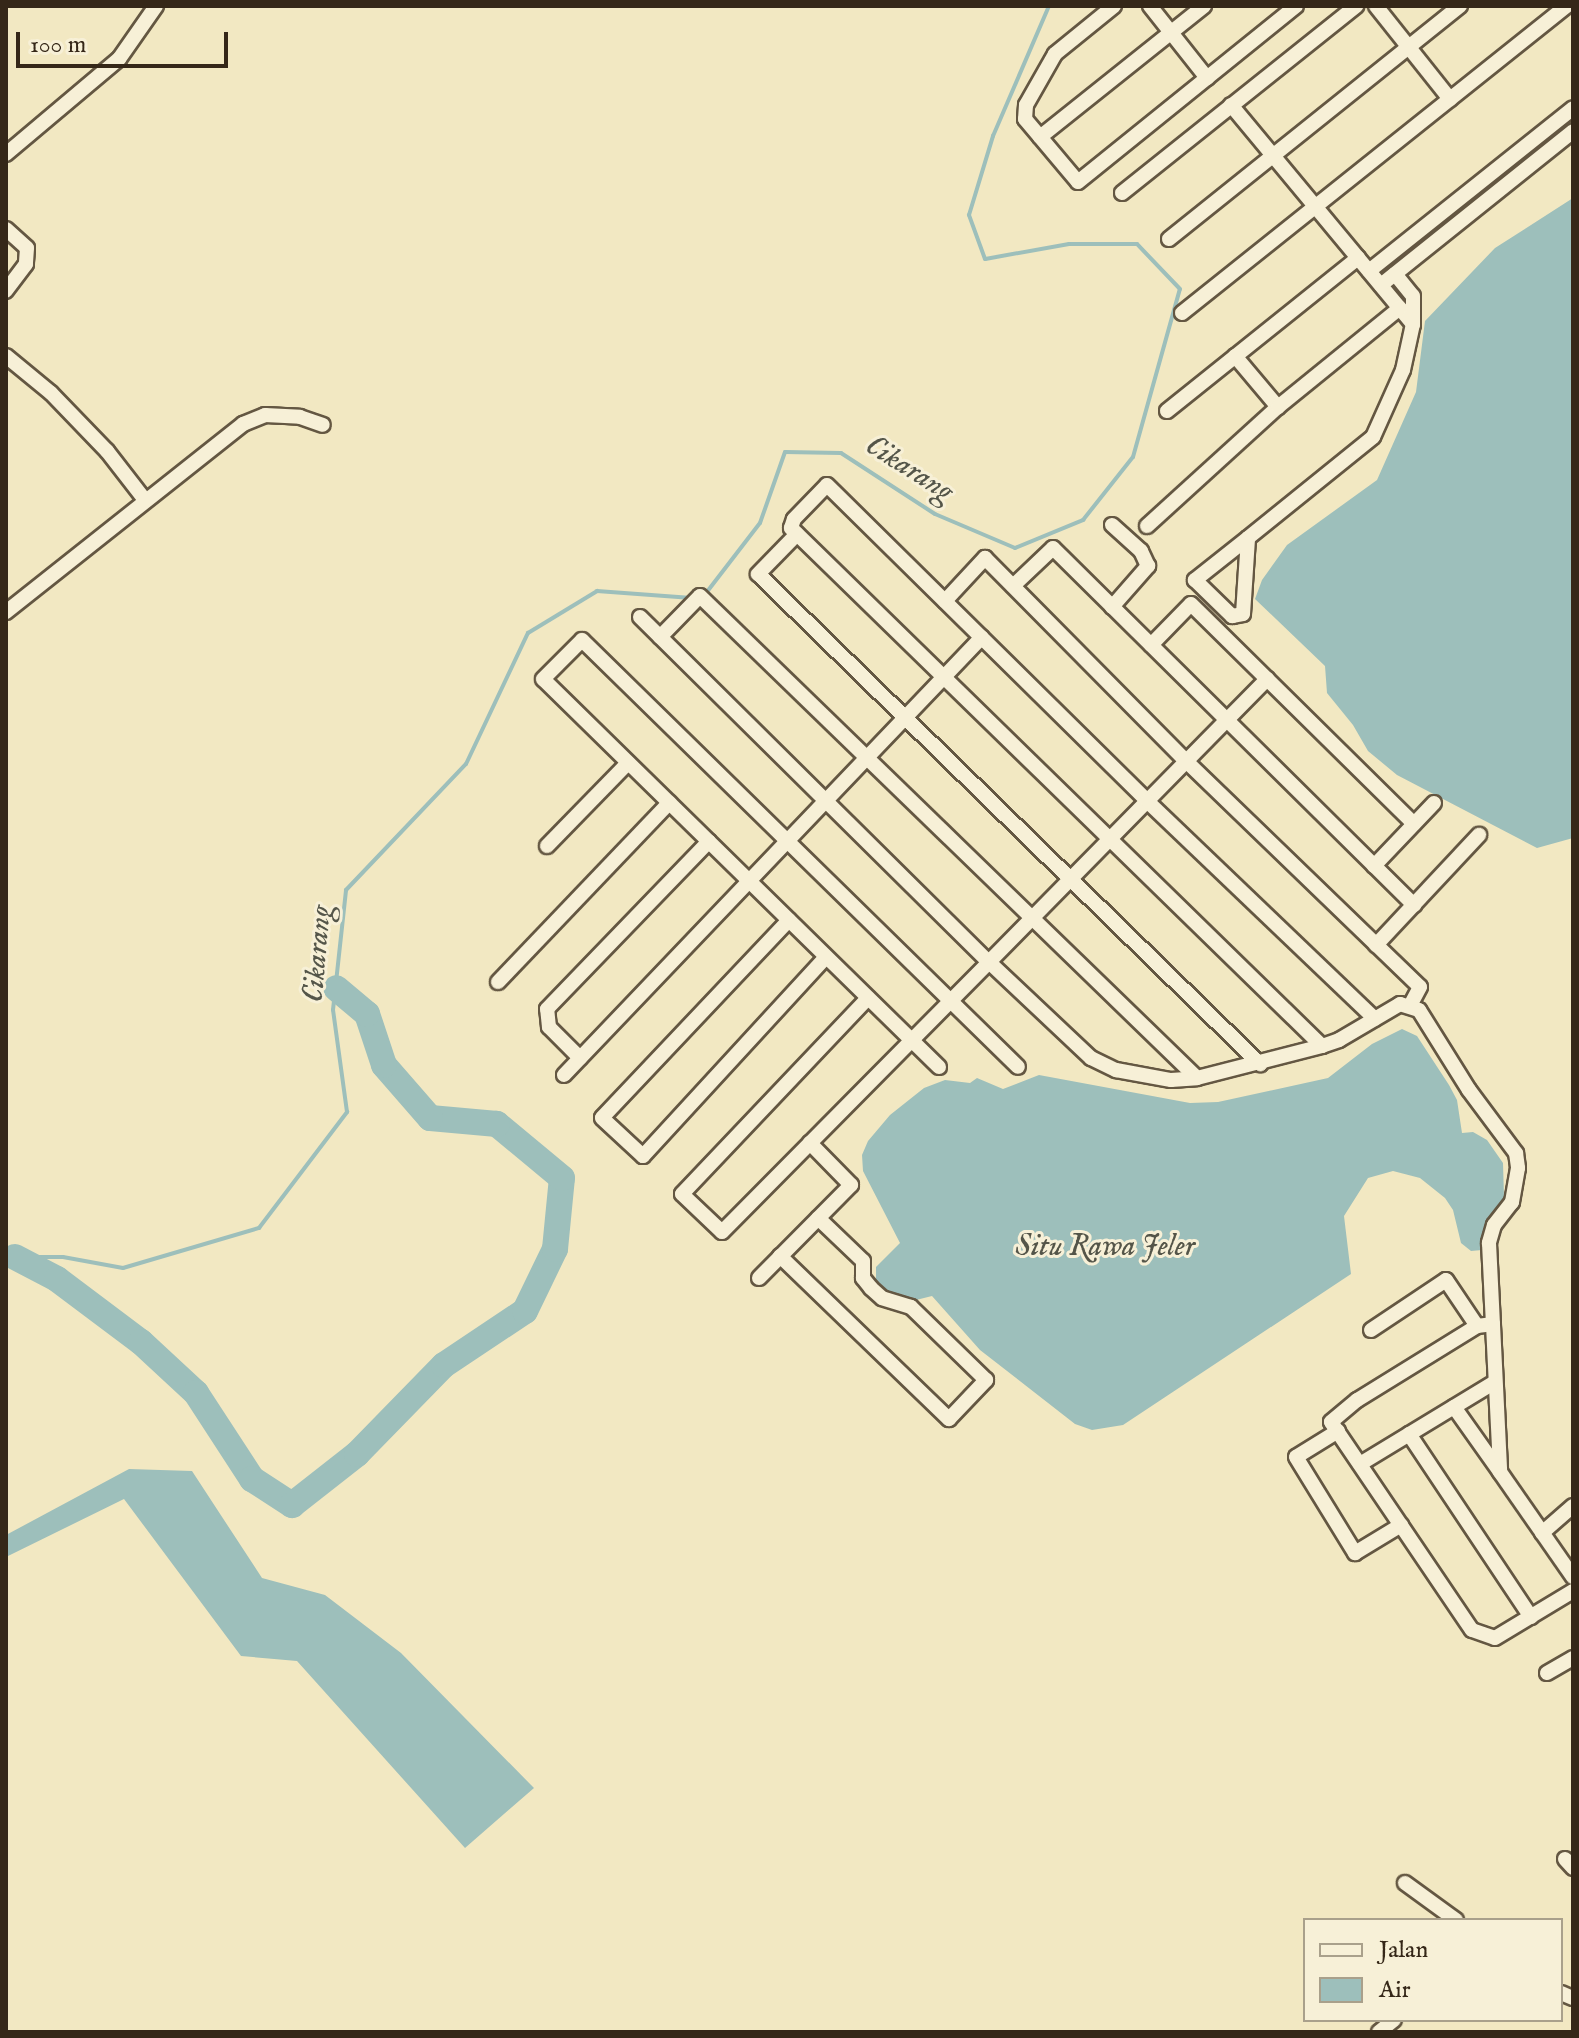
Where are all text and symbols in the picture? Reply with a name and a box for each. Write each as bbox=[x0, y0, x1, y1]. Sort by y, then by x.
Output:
scale bar bbox=[20, 16, 232, 66]
text: 100 m bbox=[30, 30, 86, 61]
water label: Cikarang bbox=[858, 428, 960, 510]
water label: Cikarang bbox=[296, 904, 340, 1004]
water label: Situ Rawa Jeler bbox=[1015, 1229, 1195, 1265]
legend bbox=[1303, 1918, 1563, 2022]
text: Jalan bbox=[1379, 1935, 1428, 1966]
text: Air bbox=[1379, 1975, 1410, 2006]

